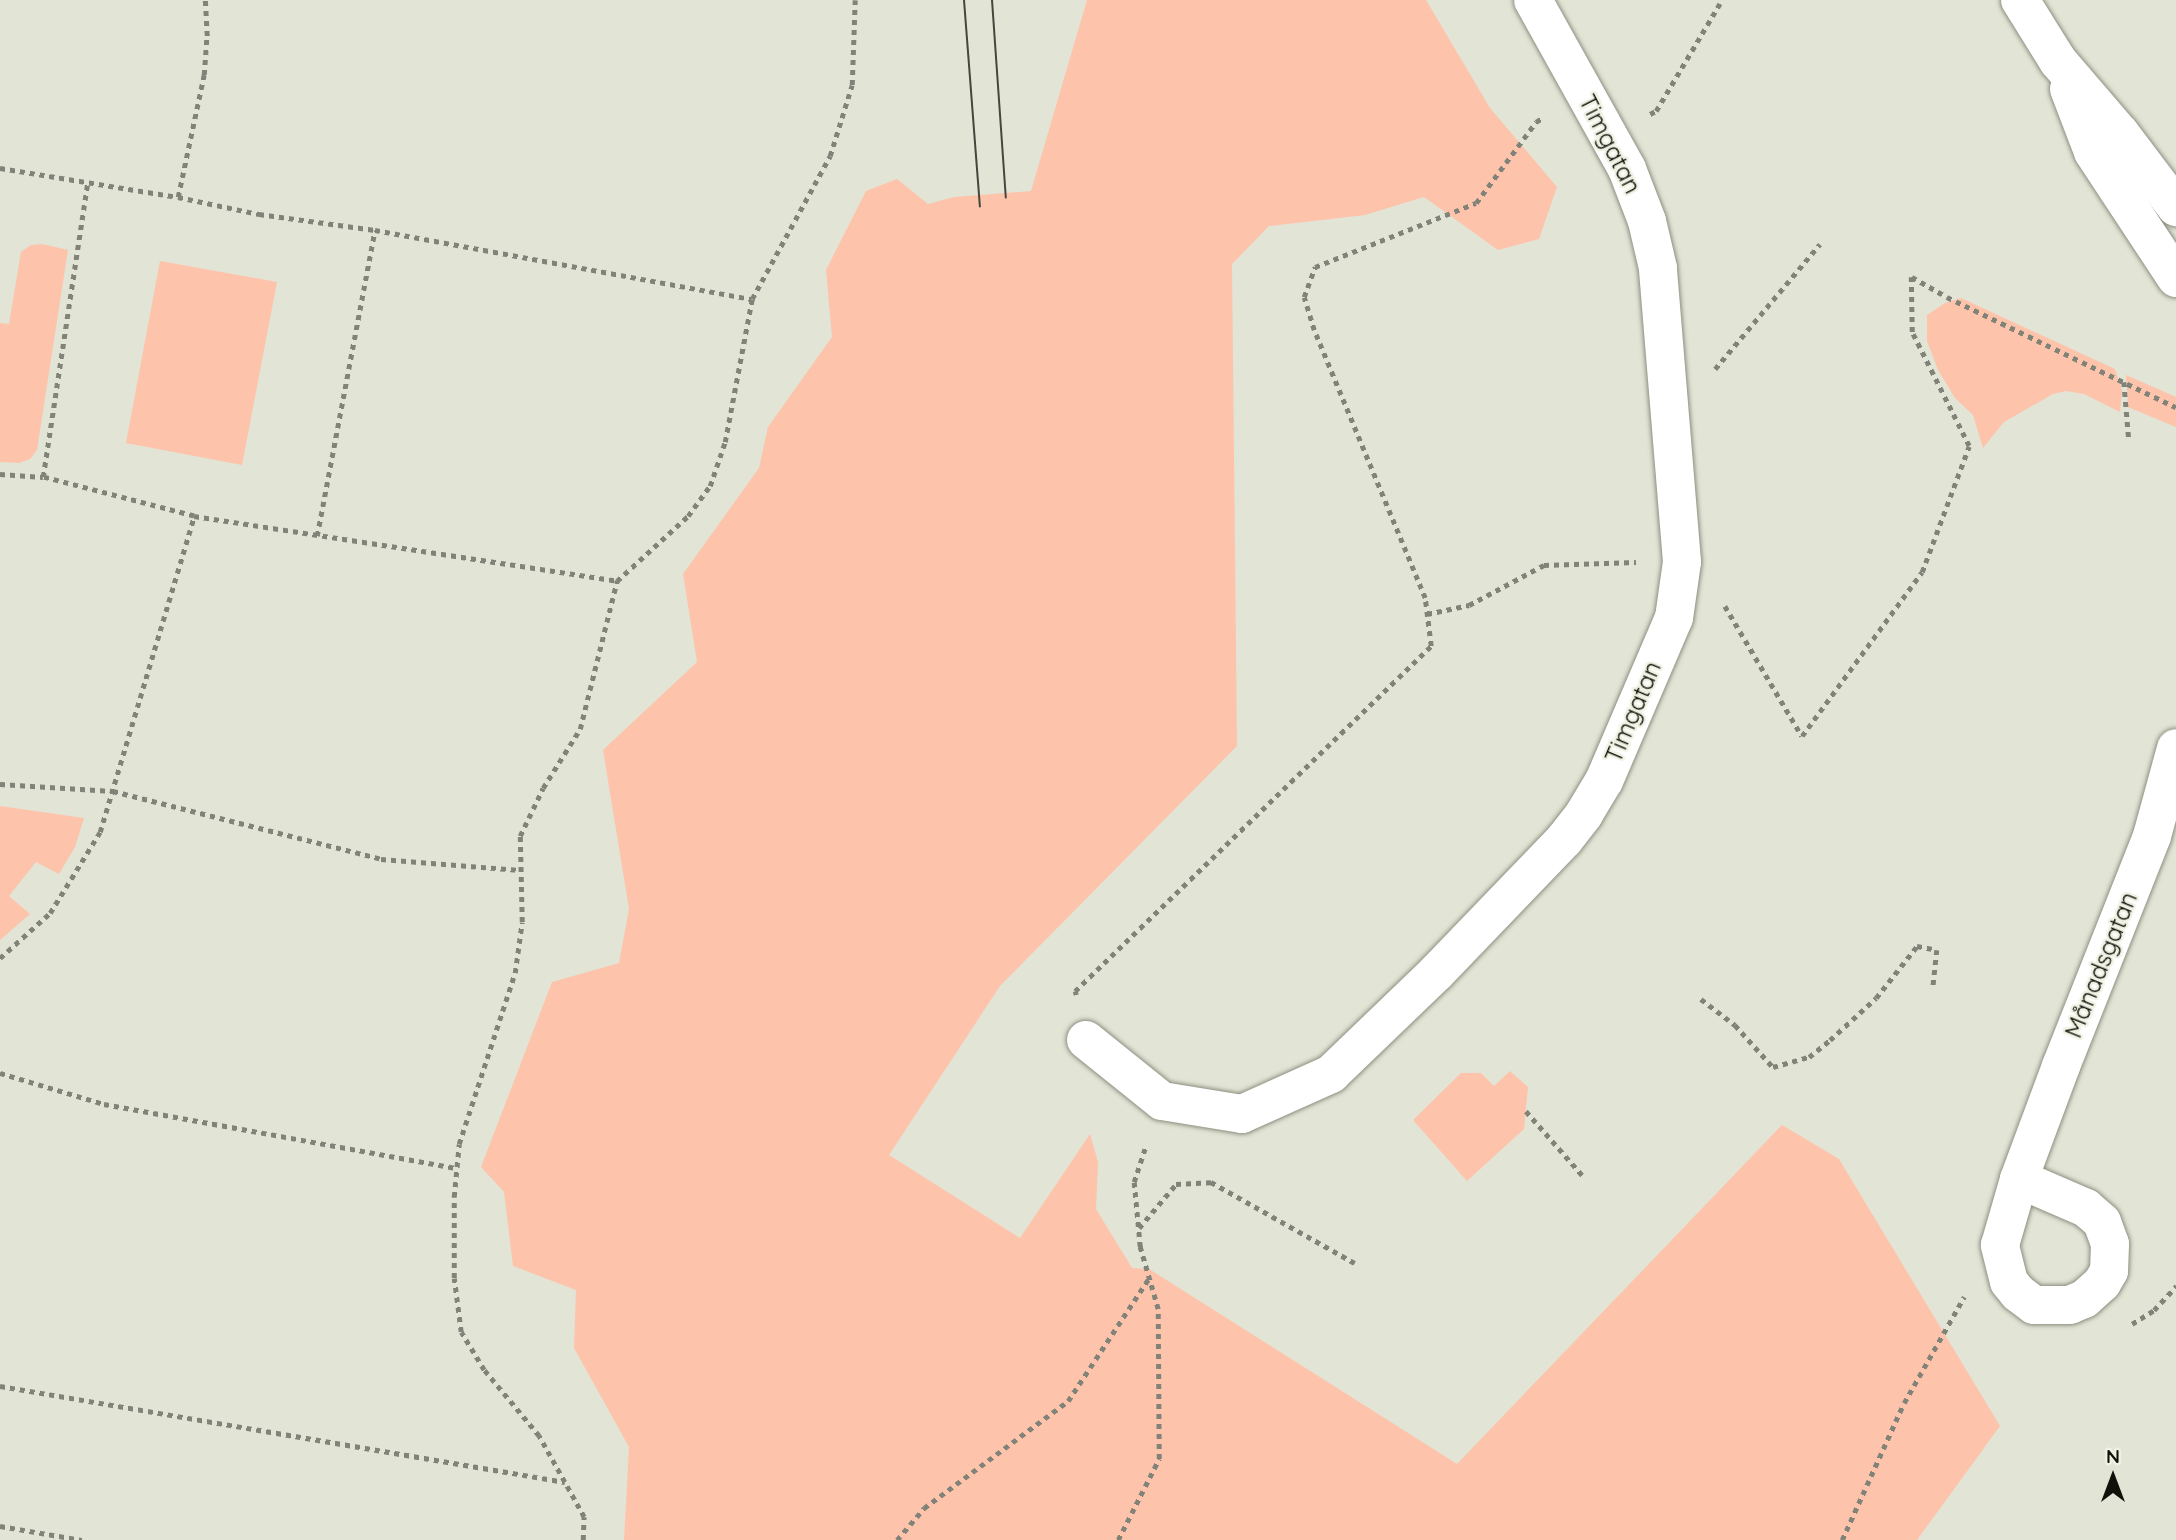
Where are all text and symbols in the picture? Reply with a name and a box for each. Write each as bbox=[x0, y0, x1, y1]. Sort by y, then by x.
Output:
street label: Timgatan bbox=[1573, 90, 1647, 198]
street label: Timgatan bbox=[1599, 657, 1667, 767]
street label: Månadsgatan bbox=[2059, 888, 2143, 1042]
north arrow bbox=[2078, 1442, 2148, 1512]
text: N bbox=[2106, 1444, 2120, 1468]

